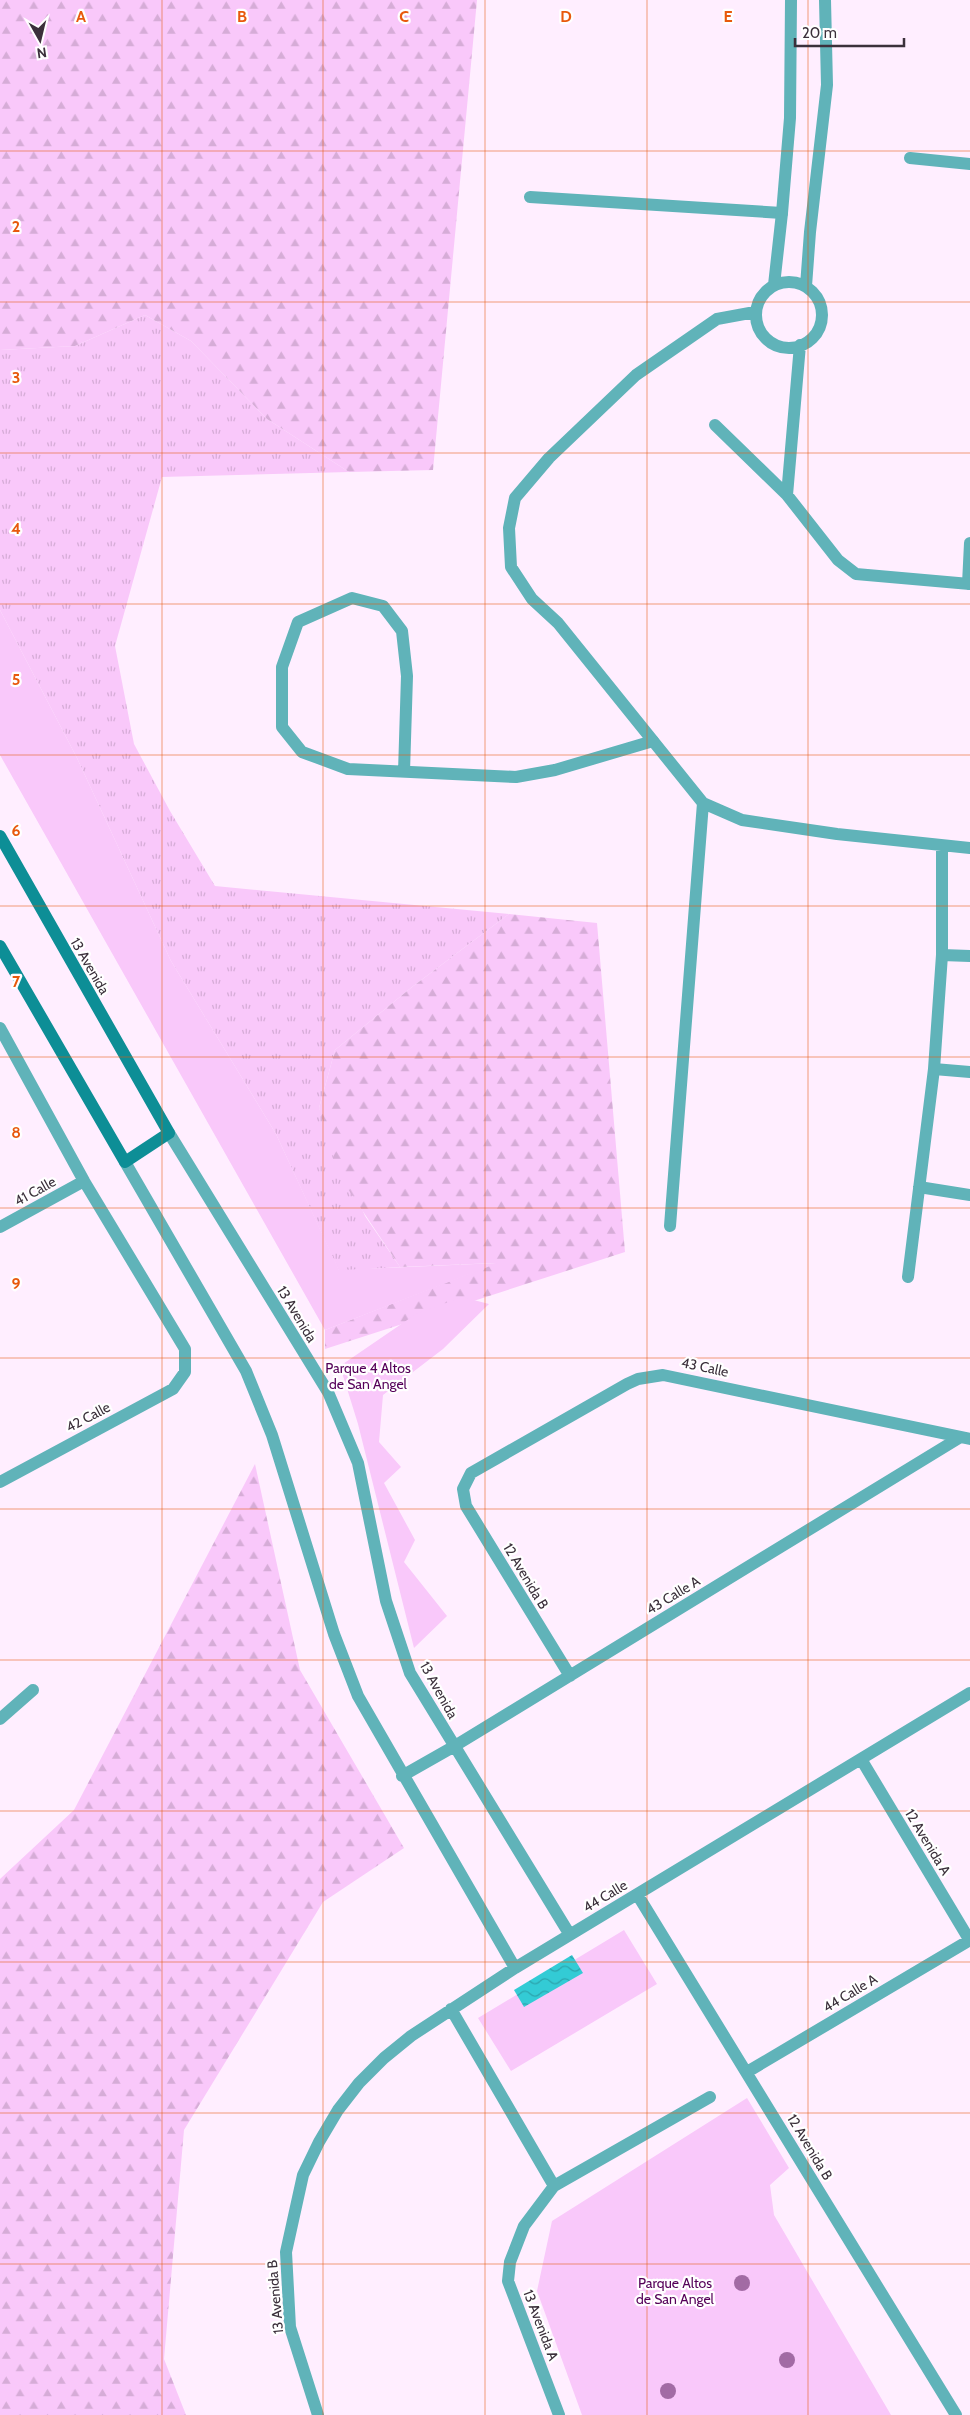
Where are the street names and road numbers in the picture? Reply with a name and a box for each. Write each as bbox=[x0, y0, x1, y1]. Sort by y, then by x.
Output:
street label: 13 Avenida bbox=[67, 934, 114, 998]
street label: 41 Calle bbox=[11, 1172, 59, 1210]
street label: 13 Avenida bbox=[273, 1283, 321, 1346]
street label: 43 Calle bbox=[680, 1353, 730, 1381]
street label: 42 Calle bbox=[63, 1398, 113, 1436]
street label: 12 Avenida B bbox=[499, 1540, 553, 1612]
street label: 43 Calle A bbox=[643, 1572, 704, 1618]
street label: 13 Avenida bbox=[416, 1658, 462, 1722]
street label: 12 Avenida A bbox=[901, 1806, 955, 1879]
street label: 44 Calle bbox=[580, 1876, 630, 1916]
street label: 44 Calle A bbox=[820, 1970, 881, 2016]
street label: 12 Avenida B bbox=[783, 2111, 837, 2183]
street label: 13 Avenida B bbox=[263, 2259, 287, 2335]
street label: 13 Avenida A bbox=[519, 2287, 563, 2363]

